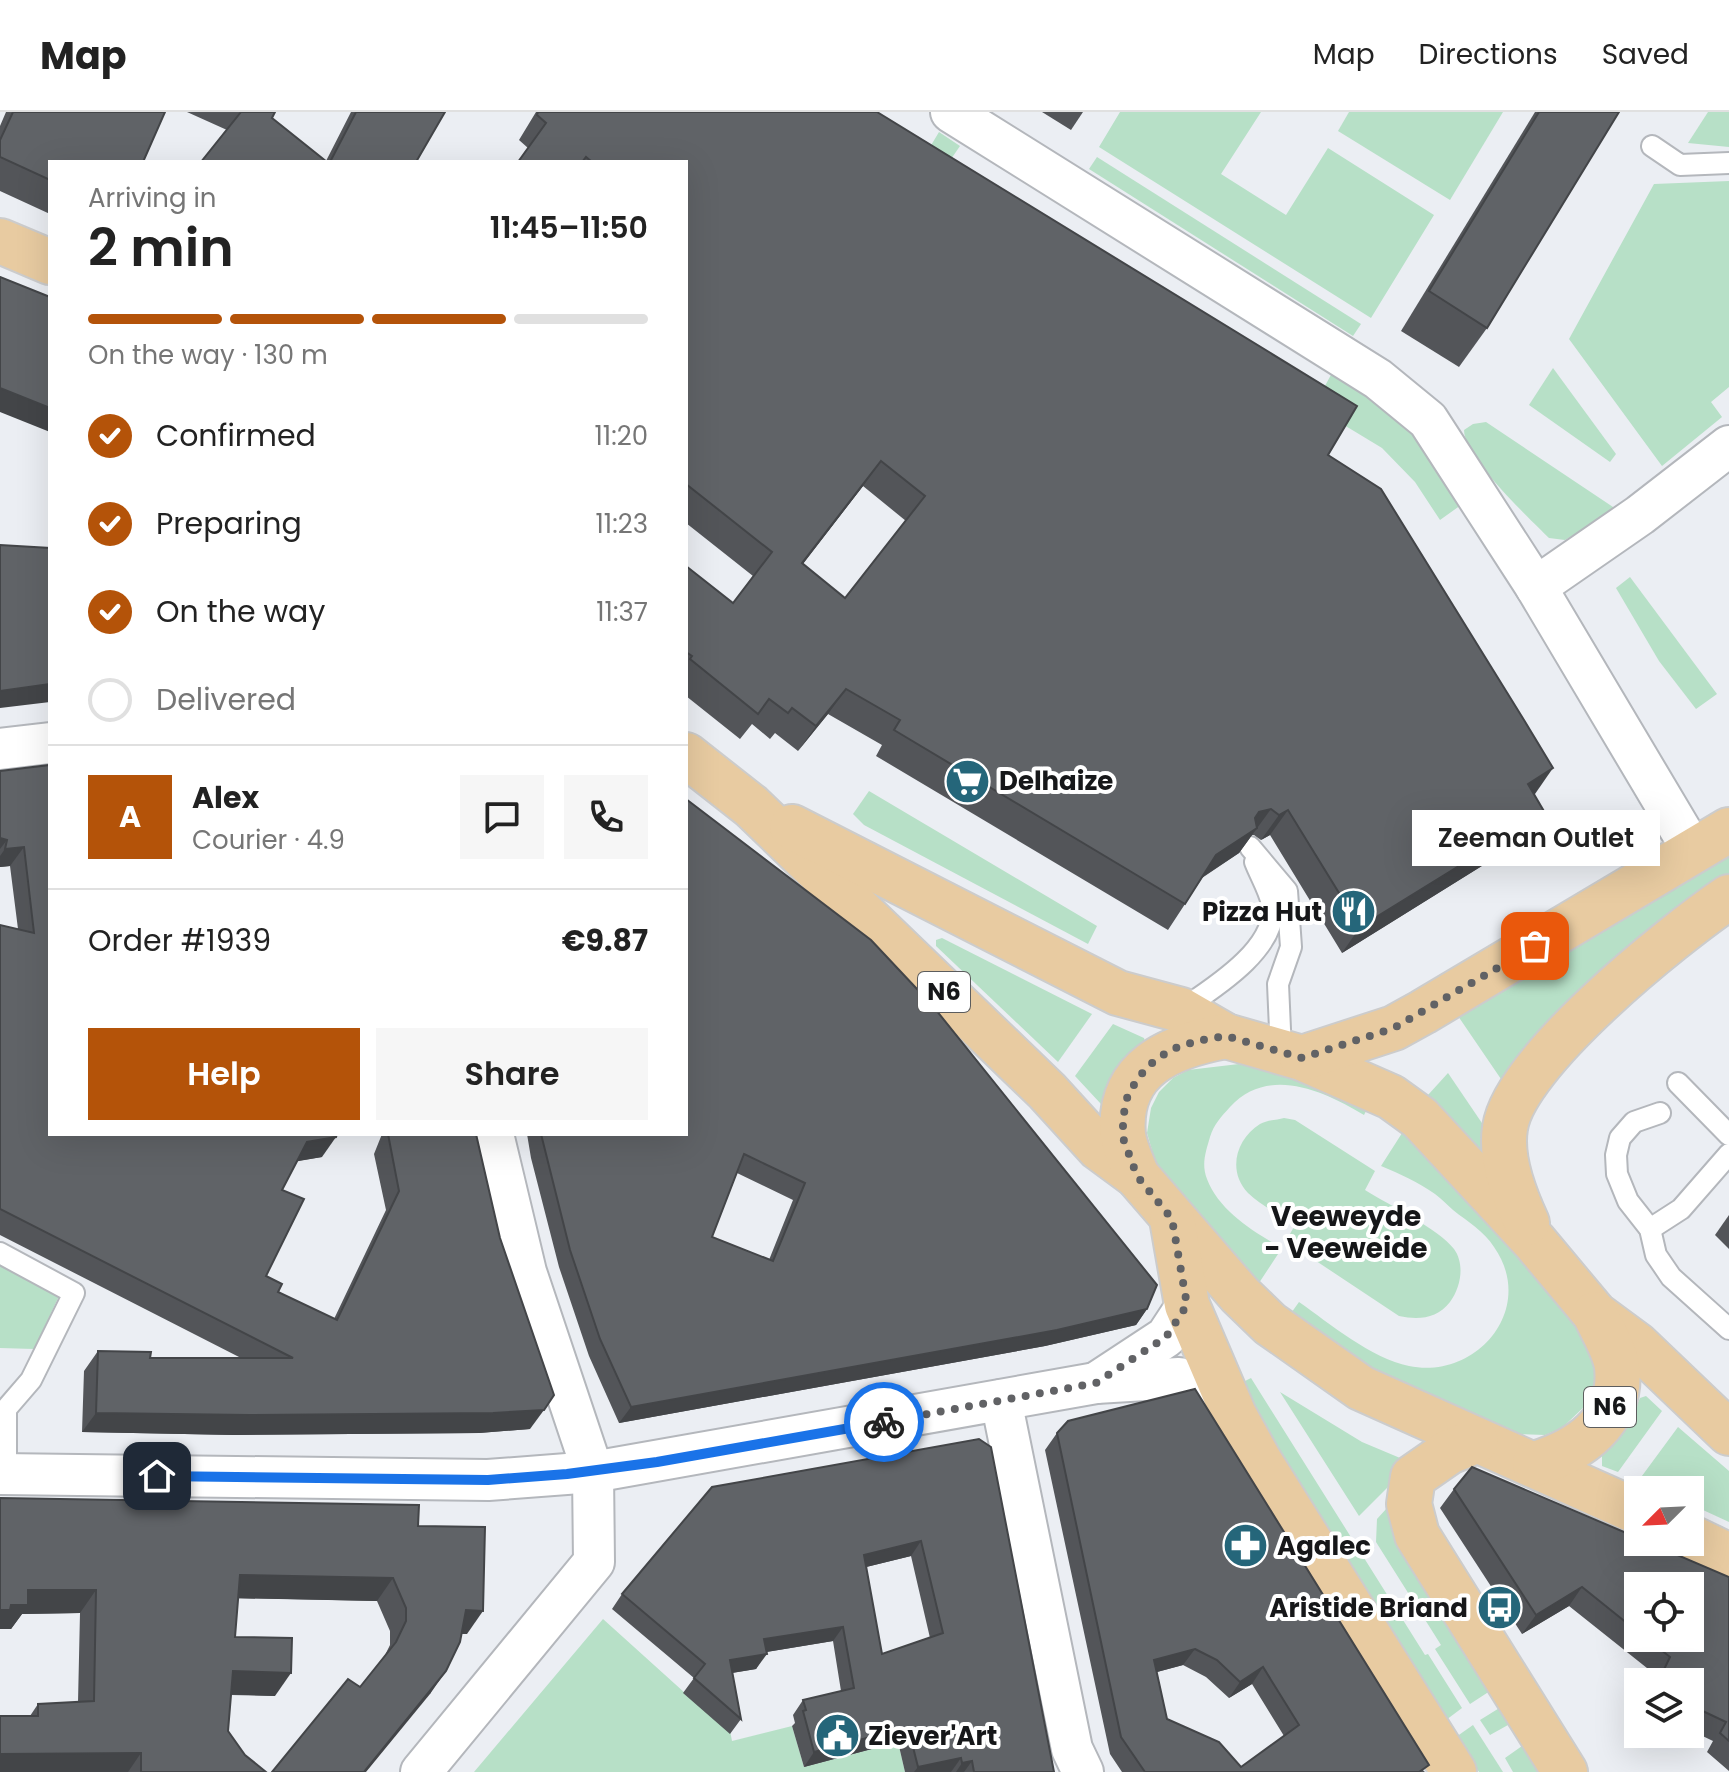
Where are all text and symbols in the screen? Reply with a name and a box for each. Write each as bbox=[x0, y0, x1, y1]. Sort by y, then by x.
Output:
text: Map bbox=[40, 29, 127, 82]
text: Map bbox=[1313, 35, 1375, 74]
text: Directions bbox=[1419, 35, 1558, 74]
text: Saved bbox=[1602, 35, 1689, 74]
text: Arriving in bbox=[88, 180, 217, 216]
text: 11:45–11:50 bbox=[490, 206, 648, 249]
text: 2 min bbox=[88, 211, 234, 284]
text: On the way · 130 m bbox=[88, 337, 328, 373]
icon: check bbox=[88, 414, 132, 458]
text: Confirmed bbox=[156, 414, 316, 457]
text: 11:20 bbox=[595, 418, 648, 454]
icon: check bbox=[88, 502, 132, 546]
text: Preparing bbox=[156, 502, 302, 545]
text: 11:23 bbox=[596, 506, 648, 542]
icon: check bbox=[88, 590, 132, 634]
text: On the way bbox=[156, 590, 325, 633]
text: 11:37 bbox=[596, 594, 648, 630]
text: Delivered bbox=[156, 678, 296, 721]
supermarket icon: Delhaize bbox=[944, 757, 992, 805]
place label: Delhaize bbox=[999, 763, 1113, 799]
button: chat bbox=[460, 775, 544, 859]
button: phone bbox=[564, 775, 648, 859]
text: Alex bbox=[192, 776, 259, 819]
text: A bbox=[119, 795, 141, 838]
callout: Zeeman Outlet bbox=[1411, 810, 1659, 866]
text: Zeeman Outlet bbox=[1438, 820, 1634, 856]
text: Courier · 4.9 bbox=[192, 822, 345, 858]
restaurant icon: Pizza Hut bbox=[1329, 888, 1377, 936]
place label: Pizza Hut bbox=[1202, 894, 1322, 930]
pin bbox=[1501, 912, 1569, 980]
text: Order #1939 bbox=[88, 919, 271, 962]
text: €9.87 bbox=[562, 919, 648, 962]
icon: bag bbox=[1513, 924, 1557, 968]
road number: N6 bbox=[918, 972, 970, 1012]
button: Help bbox=[88, 1028, 360, 1120]
button: Share bbox=[376, 1028, 648, 1120]
district label: Veeweyde - Veeweide bbox=[1264, 1197, 1428, 1268]
courier bbox=[844, 1382, 924, 1462]
road number: N6 bbox=[1584, 1387, 1636, 1427]
icon: bike bbox=[862, 1400, 906, 1444]
pin bbox=[123, 1442, 191, 1510]
icon: home bbox=[135, 1454, 179, 1498]
north arrow bbox=[1624, 1476, 1704, 1556]
map controls bbox=[1624, 1476, 1704, 1748]
pharmacy icon: Agalec bbox=[1222, 1522, 1270, 1570]
place label: Agalec bbox=[1277, 1528, 1371, 1564]
button: locate bbox=[1624, 1572, 1704, 1652]
bus stop icon: Aristide Briand bbox=[1475, 1584, 1523, 1632]
place label: Aristide Briand bbox=[1269, 1590, 1468, 1626]
button: layers bbox=[1624, 1668, 1704, 1748]
public building icon: Ziever'Art bbox=[813, 1712, 861, 1760]
place label: Ziever'Art bbox=[868, 1718, 997, 1754]

